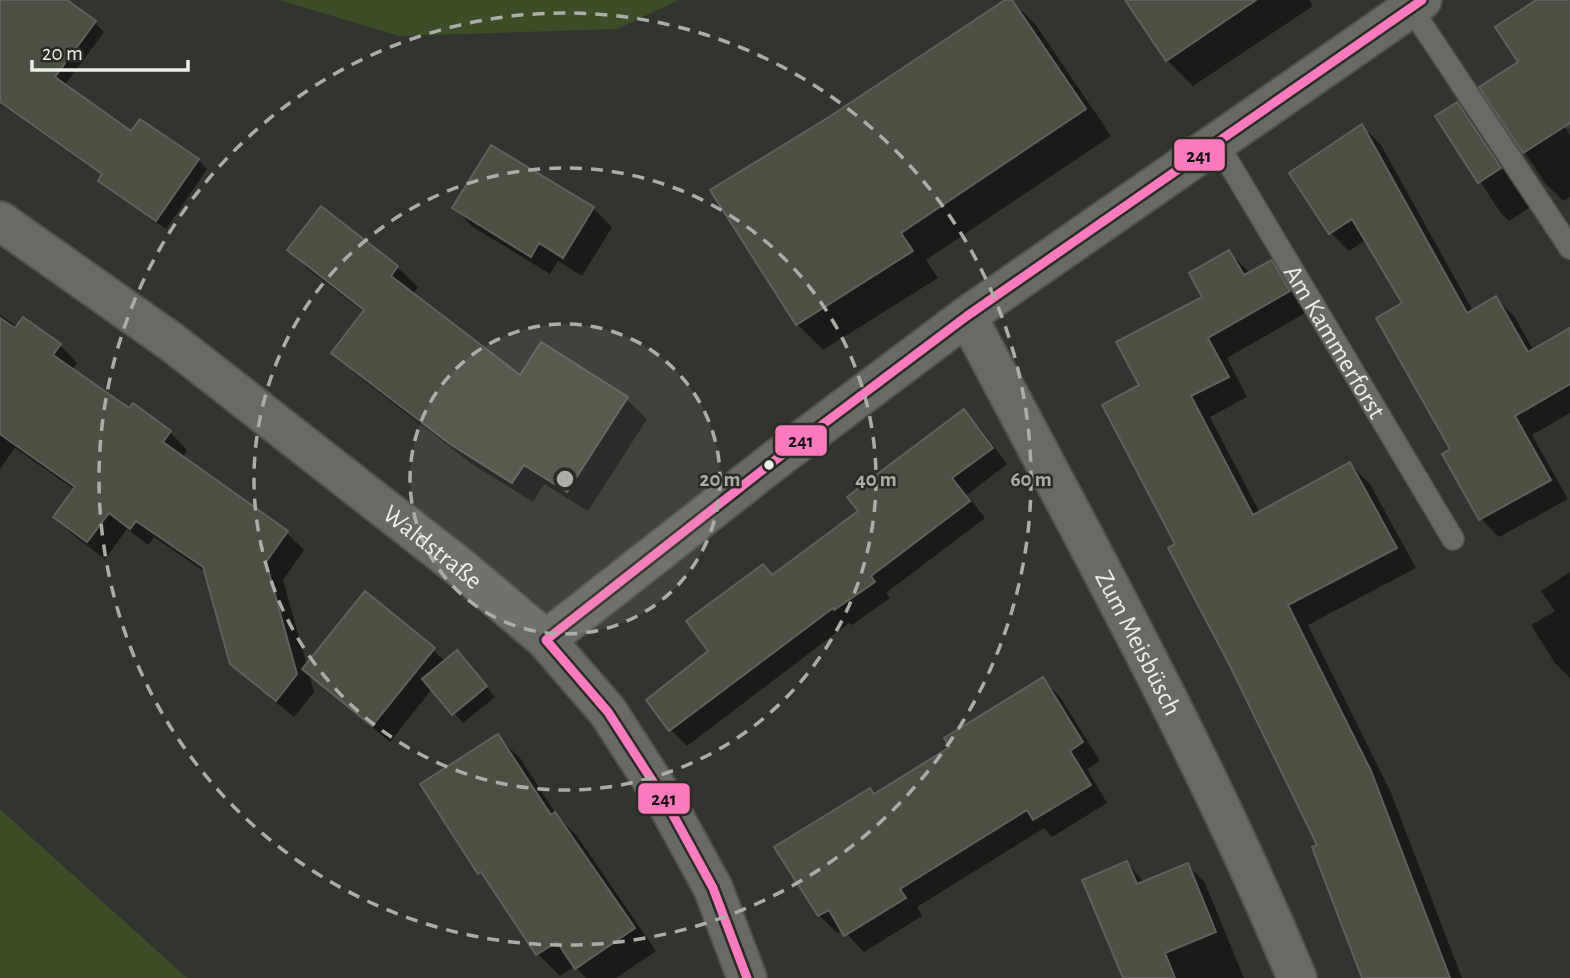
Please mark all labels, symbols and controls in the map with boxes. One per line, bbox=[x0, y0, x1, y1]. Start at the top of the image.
scale bar bbox=[32, 28, 187, 72]
text: 20 m bbox=[42, 43, 83, 64]
line badge: 241 bbox=[1173, 138, 1226, 172]
text: 241 bbox=[1186, 147, 1212, 166]
street label: Am Kammerforst bbox=[1279, 261, 1390, 423]
line badge: 241 bbox=[774, 424, 828, 457]
text: 241 bbox=[788, 432, 814, 451]
unlabelled marker bbox=[762, 458, 776, 472]
centre of rings bbox=[553, 467, 577, 491]
text: 20 m bbox=[700, 469, 740, 490]
text: 40 m bbox=[855, 469, 897, 490]
text: 60 m bbox=[1010, 469, 1052, 490]
street label: Waldstraße bbox=[378, 501, 487, 594]
street label: Zum Meisbüsch bbox=[1090, 566, 1186, 720]
line badge: 241 bbox=[637, 782, 691, 815]
text: 241 bbox=[651, 790, 677, 809]

